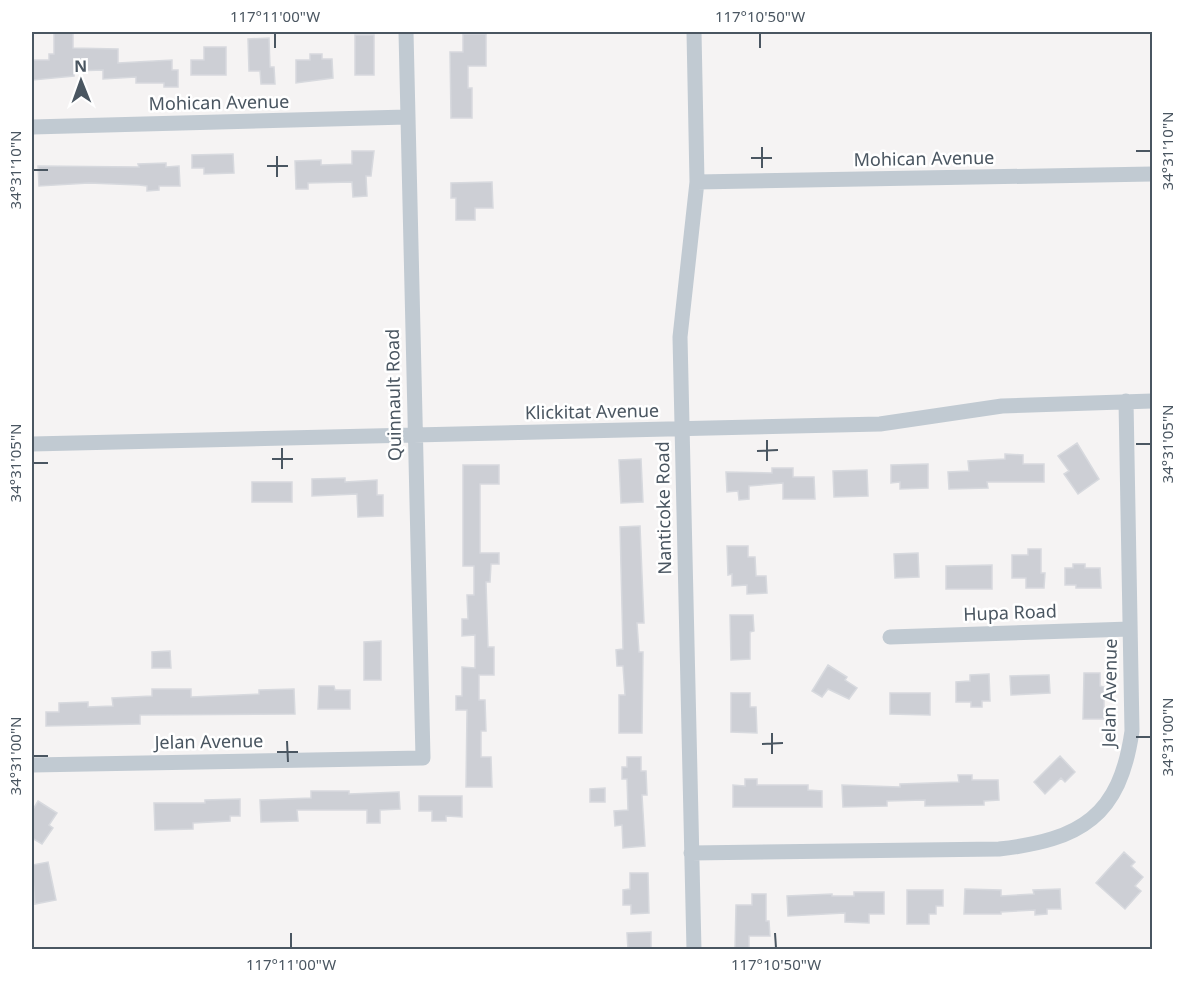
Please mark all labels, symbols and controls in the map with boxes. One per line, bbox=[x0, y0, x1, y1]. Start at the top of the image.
text: 117°11'00"W bbox=[230, 6, 320, 26]
text: 117°10'50"W bbox=[715, 6, 805, 26]
north arrow bbox=[51, 51, 111, 111]
text: N bbox=[74, 55, 87, 77]
street label: Mohican Avenue bbox=[148, 89, 290, 115]
text: 34°31'10"N bbox=[1157, 112, 1177, 190]
text: 34°31'10"N bbox=[5, 131, 25, 209]
street label: Mohican Avenue bbox=[853, 145, 995, 171]
street label: Quinnault Road bbox=[380, 329, 406, 461]
street label: Klickitat Avenue bbox=[525, 398, 659, 424]
text: 34°31'05"N bbox=[1157, 405, 1177, 483]
text: 34°31'05"N bbox=[5, 424, 25, 502]
street label: Nanticoke Road bbox=[650, 441, 676, 575]
street label: Hupa Road bbox=[963, 598, 1057, 626]
street label: Jelan Avenue bbox=[1096, 638, 1122, 750]
text: 34°31'00"N bbox=[1157, 698, 1177, 776]
text: 34°31'00"N bbox=[5, 717, 25, 795]
street label: Jelan Avenue bbox=[152, 728, 264, 754]
text: 117°11'00"W bbox=[246, 954, 336, 974]
text: 117°10'50"W bbox=[731, 954, 821, 974]

